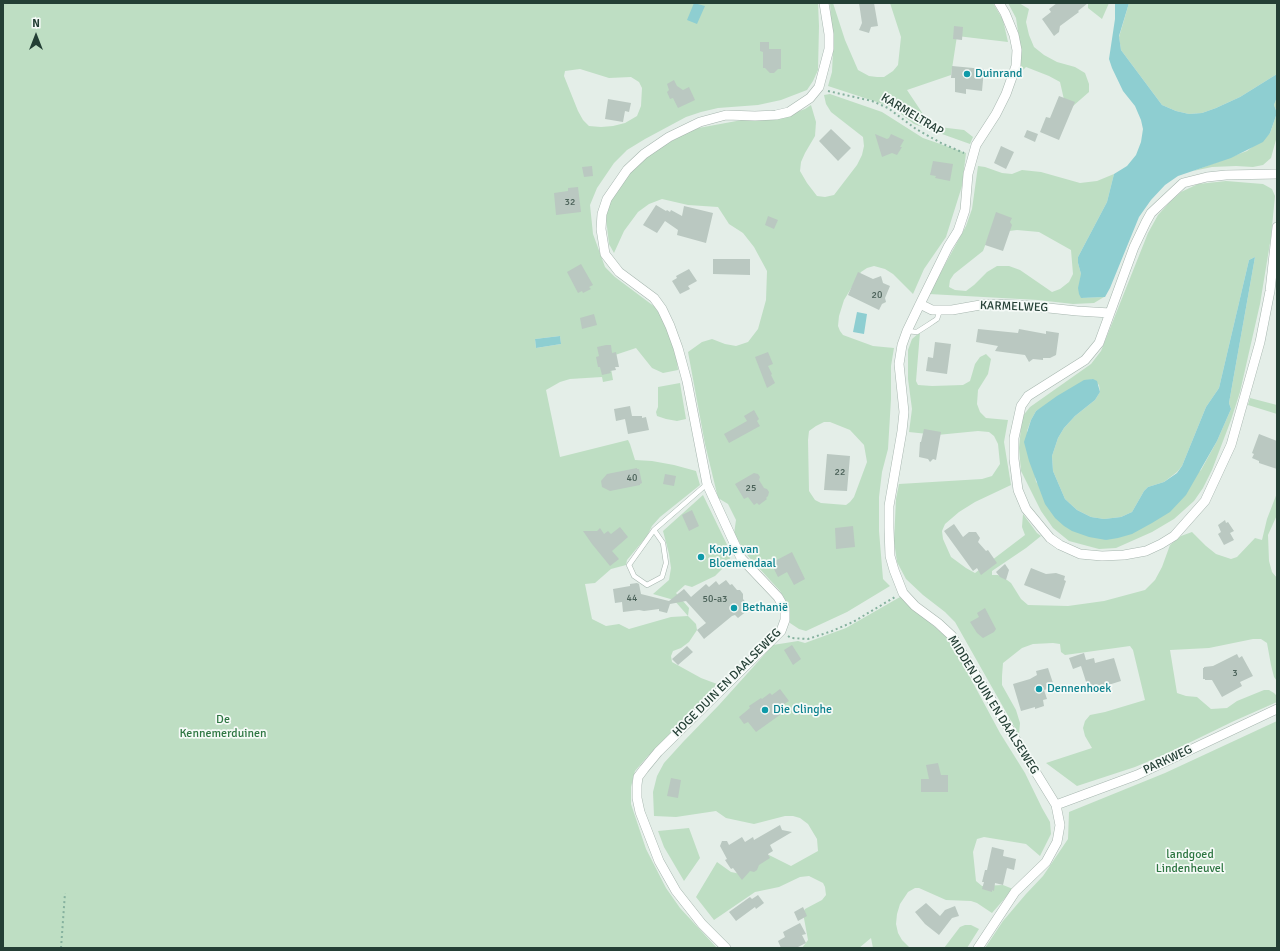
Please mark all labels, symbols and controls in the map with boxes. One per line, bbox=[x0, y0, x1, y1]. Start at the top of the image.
north arrow bbox=[16, 16, 56, 56]
text: N bbox=[32, 17, 40, 30]
place label: Duinrand bbox=[975, 67, 1022, 81]
marker: Duinrand bbox=[962, 69, 972, 79]
street label: KARMELTRAP bbox=[878, 91, 946, 139]
house number: 32 bbox=[565, 196, 575, 208]
house number: 20 bbox=[872, 289, 882, 301]
street label: KARMELWEG bbox=[980, 299, 1048, 315]
house number: 22 bbox=[835, 466, 845, 478]
house number: 40 bbox=[627, 472, 637, 484]
house number: 25 bbox=[746, 482, 756, 494]
place label: Kopje van Bloemendaal bbox=[709, 543, 776, 571]
marker: Kopje van Bloemendaal bbox=[696, 552, 706, 562]
house number: 44 bbox=[627, 592, 637, 604]
house number: 50-a3 bbox=[703, 593, 727, 605]
place label: Bethanië bbox=[742, 601, 788, 615]
marker: Bethanië bbox=[729, 603, 739, 613]
street label: HOGE DUIN EN DAALSEWEG bbox=[670, 626, 784, 740]
street label: MIDDEN DUIN EN DAALSEWEG bbox=[944, 633, 1042, 777]
house number: 3 bbox=[1232, 667, 1238, 679]
place label: Dennenhoek bbox=[1047, 682, 1111, 696]
marker: Dennenhoek bbox=[1034, 684, 1044, 694]
place label: Die Clinghe bbox=[773, 703, 832, 717]
marker: Die Clinghe bbox=[760, 705, 770, 715]
park label: De Kennemerduinen bbox=[179, 713, 267, 741]
street label: PARKWEG bbox=[1141, 742, 1195, 778]
park label: landgoed Lindenheuvel bbox=[1156, 848, 1224, 876]

